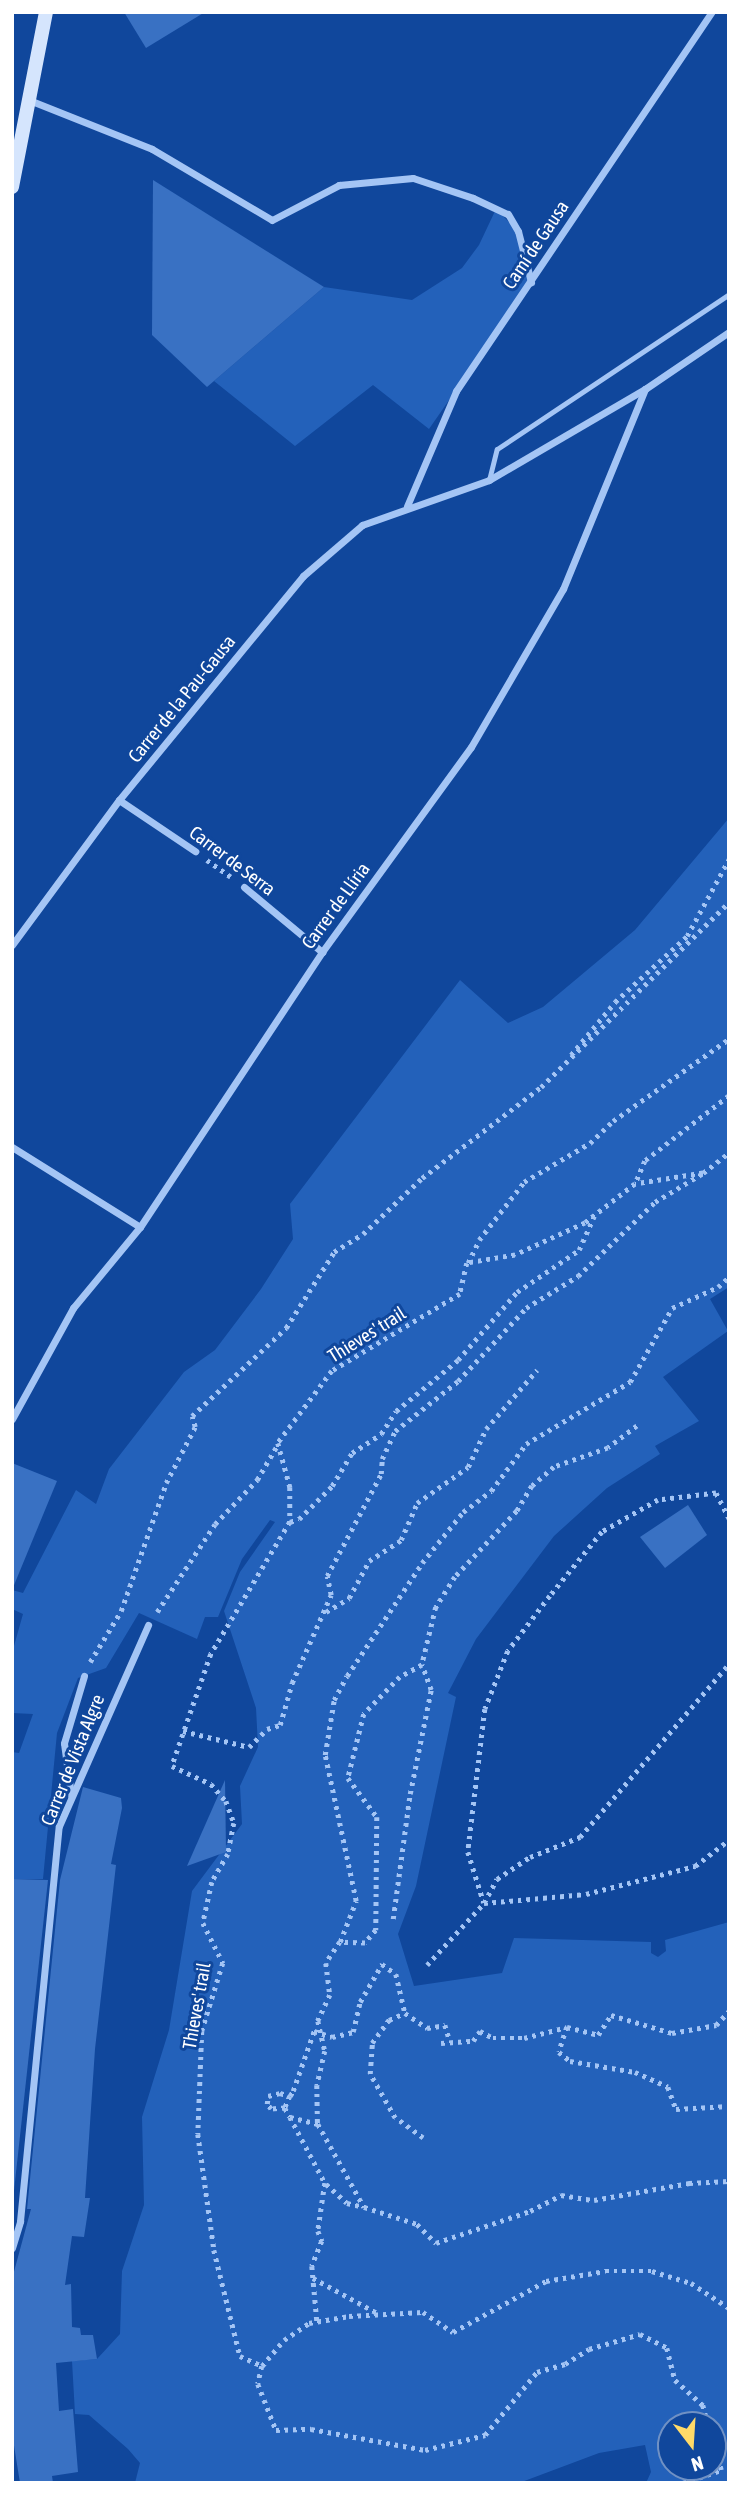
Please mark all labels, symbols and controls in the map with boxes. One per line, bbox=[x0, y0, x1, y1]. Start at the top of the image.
street label: Camí de Gausa bbox=[498, 196, 574, 294]
street label: Carrer de la Pau-Gausa bbox=[124, 631, 240, 767]
street label: Carrer de Serra bbox=[184, 821, 280, 901]
street label: Carrer de Llíria bbox=[297, 858, 375, 954]
street label: Thieves' trail bbox=[324, 1302, 410, 1368]
street label: Carrer de Vista Algre bbox=[36, 1691, 110, 1829]
street label: Thieves' trail bbox=[178, 1961, 216, 2051]
north arrow bbox=[657, 2411, 727, 2481]
text: N bbox=[689, 2452, 706, 2476]

